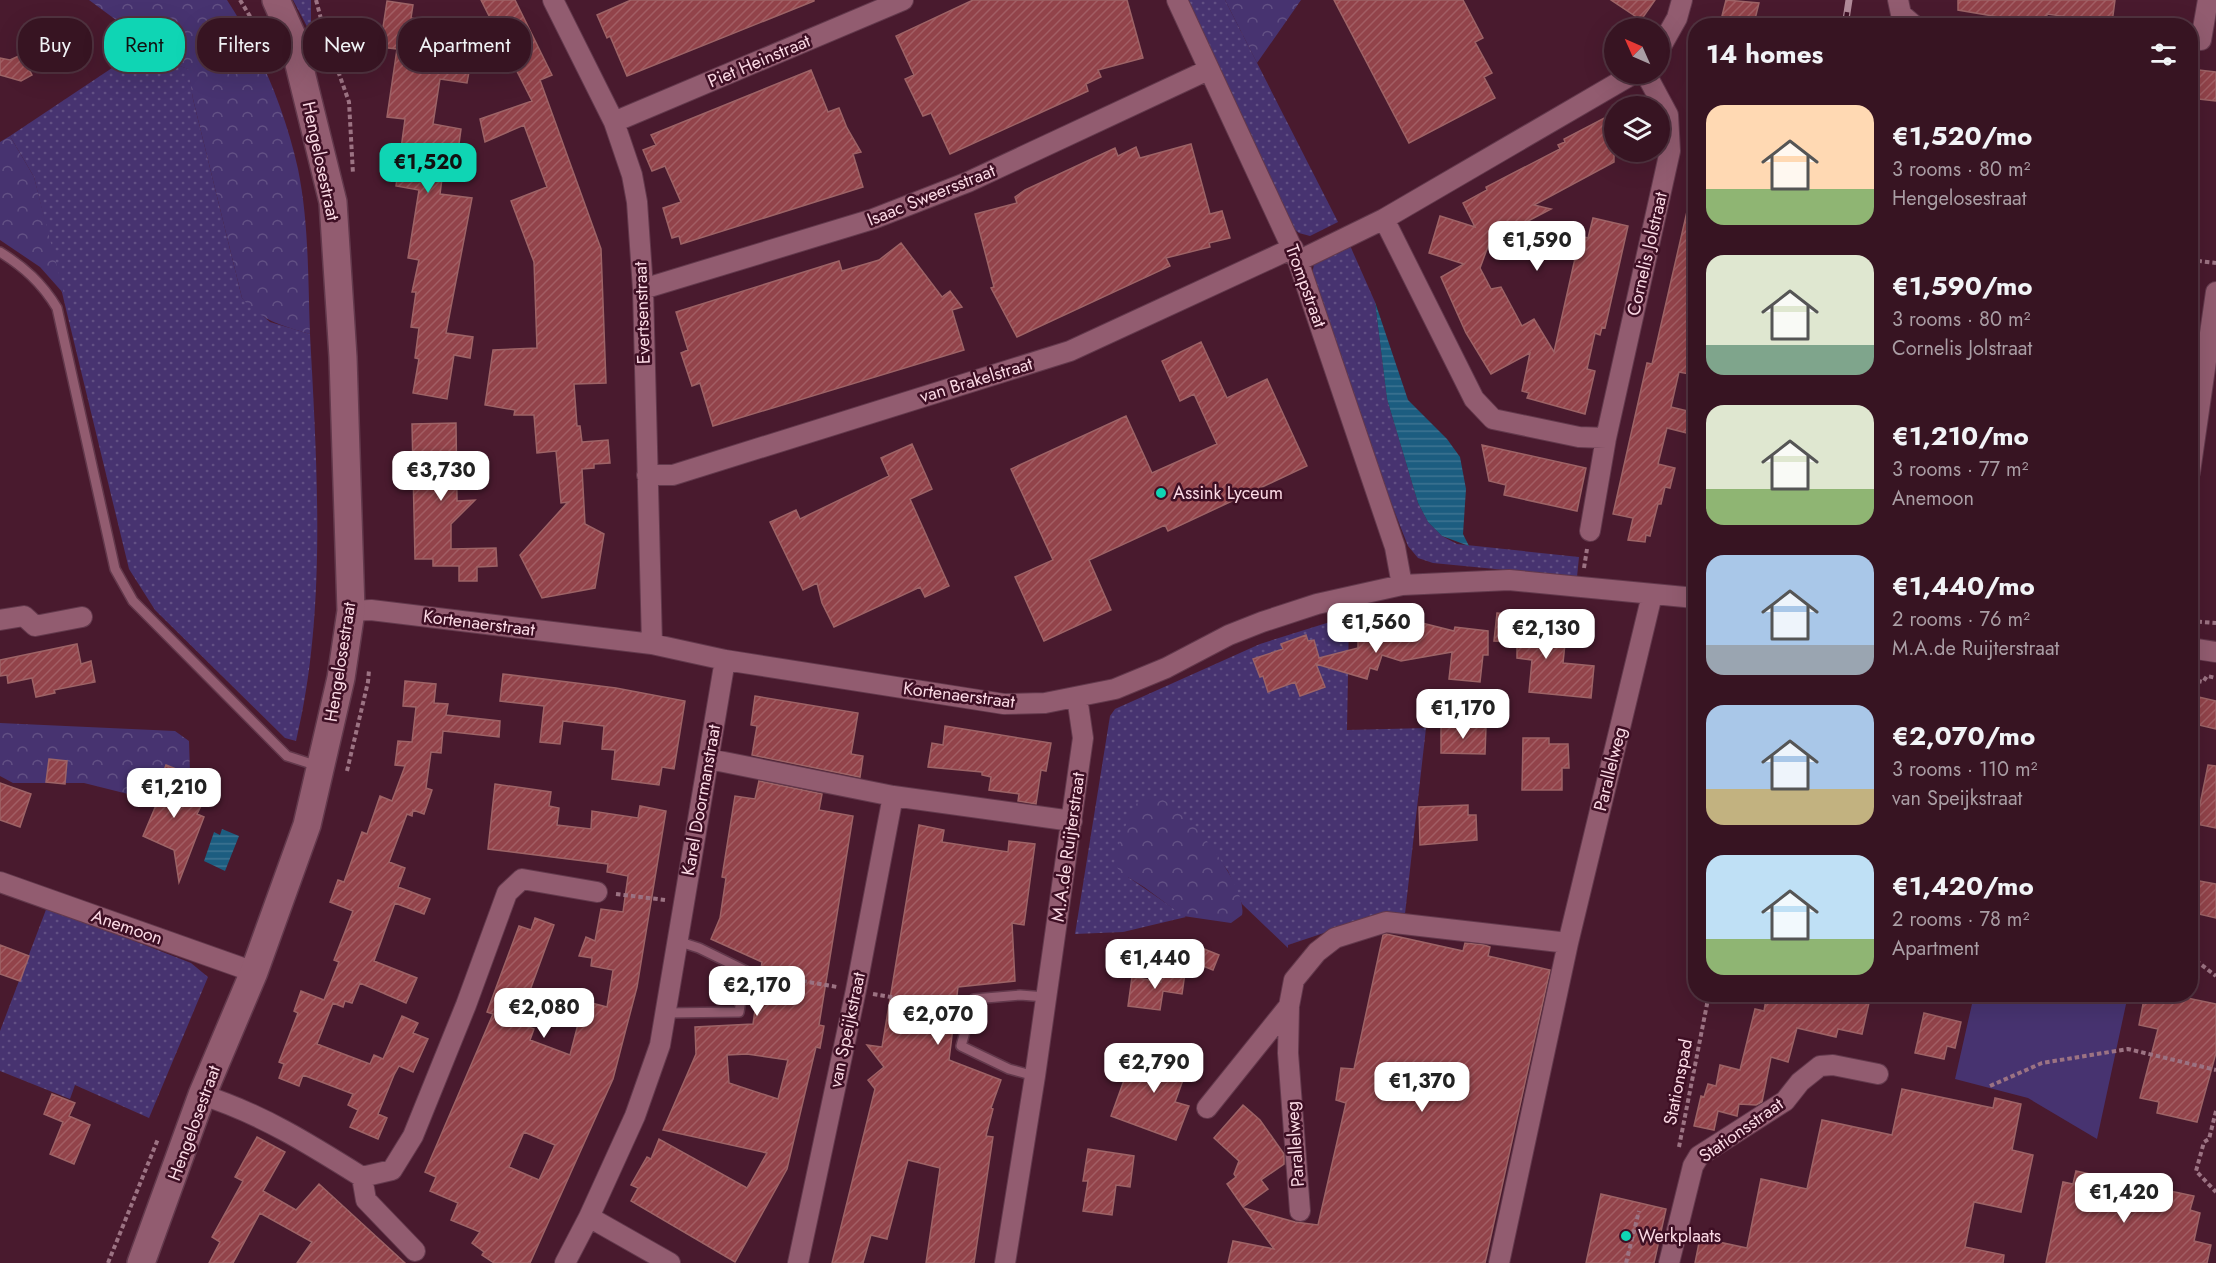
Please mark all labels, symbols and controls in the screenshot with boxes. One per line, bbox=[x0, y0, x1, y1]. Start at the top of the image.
chip: Buy bbox=[18, 18, 92, 72]
chip: Rent bbox=[104, 18, 185, 72]
chip: Filters bbox=[197, 18, 291, 72]
chip: New bbox=[303, 18, 386, 72]
chip: Apartment bbox=[398, 18, 531, 72]
north arrow bbox=[1604, 18, 1670, 84]
map controls bbox=[1604, 18, 1670, 162]
street label: Piet Heinstraat bbox=[704, 27, 815, 94]
text: 14 homes bbox=[1706, 35, 1823, 73]
icon: filters bbox=[2147, 38, 2180, 71]
button: layers bbox=[1604, 96, 1670, 162]
street label: Hengelosestraat bbox=[296, 99, 346, 224]
text: €1,520/mo bbox=[1892, 117, 2032, 155]
icon: home bbox=[1754, 129, 1826, 201]
pin: €1,520 bbox=[379, 143, 477, 194]
text: €1,520 bbox=[393, 148, 463, 177]
text: 3 rooms · 80 m² bbox=[1892, 155, 2030, 184]
street label: Isaac Sweersstraat bbox=[863, 157, 1000, 233]
text: Hengelosestraat bbox=[1892, 184, 2026, 213]
street label: Cornelis Jolstraat bbox=[1620, 189, 1674, 318]
pin: €1,590 bbox=[1488, 221, 1586, 272]
text: €1,590 bbox=[1502, 226, 1572, 255]
street label: Trompstraat bbox=[1279, 241, 1333, 332]
street label: Evertsenstraat bbox=[627, 261, 657, 365]
text: €1,590/mo bbox=[1892, 267, 2033, 305]
icon: home bbox=[1754, 279, 1826, 351]
text: 3 rooms · 80 m² bbox=[1892, 305, 2030, 334]
text: Cornelis Jolstraat bbox=[1892, 334, 2032, 363]
street label: van Brakelstraat bbox=[916, 350, 1036, 409]
text: €1,210/mo bbox=[1892, 417, 2029, 455]
icon: home bbox=[1754, 429, 1826, 501]
pin: €3,730 bbox=[392, 451, 490, 502]
text: 3 rooms · 77 m² bbox=[1892, 455, 2029, 484]
text: €3,730 bbox=[406, 456, 476, 485]
place label: Assink Lyceum bbox=[1173, 480, 1283, 506]
text: Anemoon bbox=[1892, 484, 1974, 513]
marker: Assink Lyceum bbox=[1154, 486, 1168, 500]
text: €1,440/mo bbox=[1892, 567, 2035, 605]
icon: home bbox=[1754, 579, 1826, 651]
street label: Hengelosestraat bbox=[318, 600, 362, 724]
street label: Kortenaerstraat bbox=[422, 603, 537, 643]
pin: €1,560 bbox=[1327, 603, 1425, 654]
text: 2 rooms · 76 m² bbox=[1892, 605, 2030, 634]
text: €1,560 bbox=[1341, 608, 1411, 637]
pin: €2,130 bbox=[1497, 609, 1595, 660]
text: €2,130 bbox=[1512, 614, 1580, 643]
text: M.A.de Ruijterstraat bbox=[1892, 634, 2059, 663]
street label: Kortenaerstraat bbox=[902, 675, 1017, 715]
pin: €1,170 bbox=[1414, 689, 1512, 740]
text: €1,170 bbox=[1430, 694, 1496, 723]
text: €2,070/mo bbox=[1892, 717, 2035, 755]
street label: Karel Doormanstraat bbox=[675, 722, 727, 878]
street label: Parallelweg bbox=[1587, 724, 1633, 814]
icon: home bbox=[1754, 729, 1826, 801]
text: 3 rooms · 110 m² bbox=[1892, 755, 2038, 784]
pin: €1,210 bbox=[125, 768, 223, 819]
street label: M.A.de Ruijterstraat bbox=[1045, 770, 1091, 923]
text: €1,210 bbox=[141, 773, 207, 802]
text: van Speijkstraat bbox=[1892, 784, 2022, 813]
text: €1,420/mo bbox=[1892, 867, 2034, 905]
icon: home bbox=[1754, 879, 1826, 951]
street label: Anemoon bbox=[88, 903, 166, 951]
text: 2 rooms · 78 m² bbox=[1892, 905, 2029, 934]
text: Apartment bbox=[1892, 934, 1979, 963]
pin: €1,440 bbox=[1106, 939, 1204, 990]
text: €1,440 bbox=[1120, 944, 1190, 973]
pin: €2,170 bbox=[708, 966, 806, 1017]
street label: van Speijkstraat bbox=[822, 969, 872, 1090]
text: €2,170 bbox=[723, 971, 791, 1000]
pin: €2,080 bbox=[495, 988, 593, 1039]
text: €2,080 bbox=[508, 993, 580, 1022]
pin: €2,070 bbox=[889, 995, 987, 1046]
text: €2,070 bbox=[902, 1000, 974, 1029]
street label: Stationspad bbox=[1657, 1037, 1699, 1127]
pin: €2,790 bbox=[1105, 1043, 1203, 1094]
text: €2,790 bbox=[1118, 1048, 1190, 1077]
street label: Hengelosestraat bbox=[161, 1061, 227, 1184]
pin: €1,370 bbox=[1373, 1062, 1471, 1113]
text: €1,370 bbox=[1388, 1067, 1456, 1096]
street label: Stationsstraat bbox=[1694, 1091, 1789, 1169]
street label: Parallelweg bbox=[1279, 1100, 1311, 1188]
pin: €1,420 bbox=[2075, 1173, 2173, 1224]
text: €1,420 bbox=[2089, 1178, 2159, 1207]
place label: Werkplaats bbox=[1638, 1223, 1721, 1249]
marker: Werkplaats bbox=[1619, 1229, 1633, 1243]

